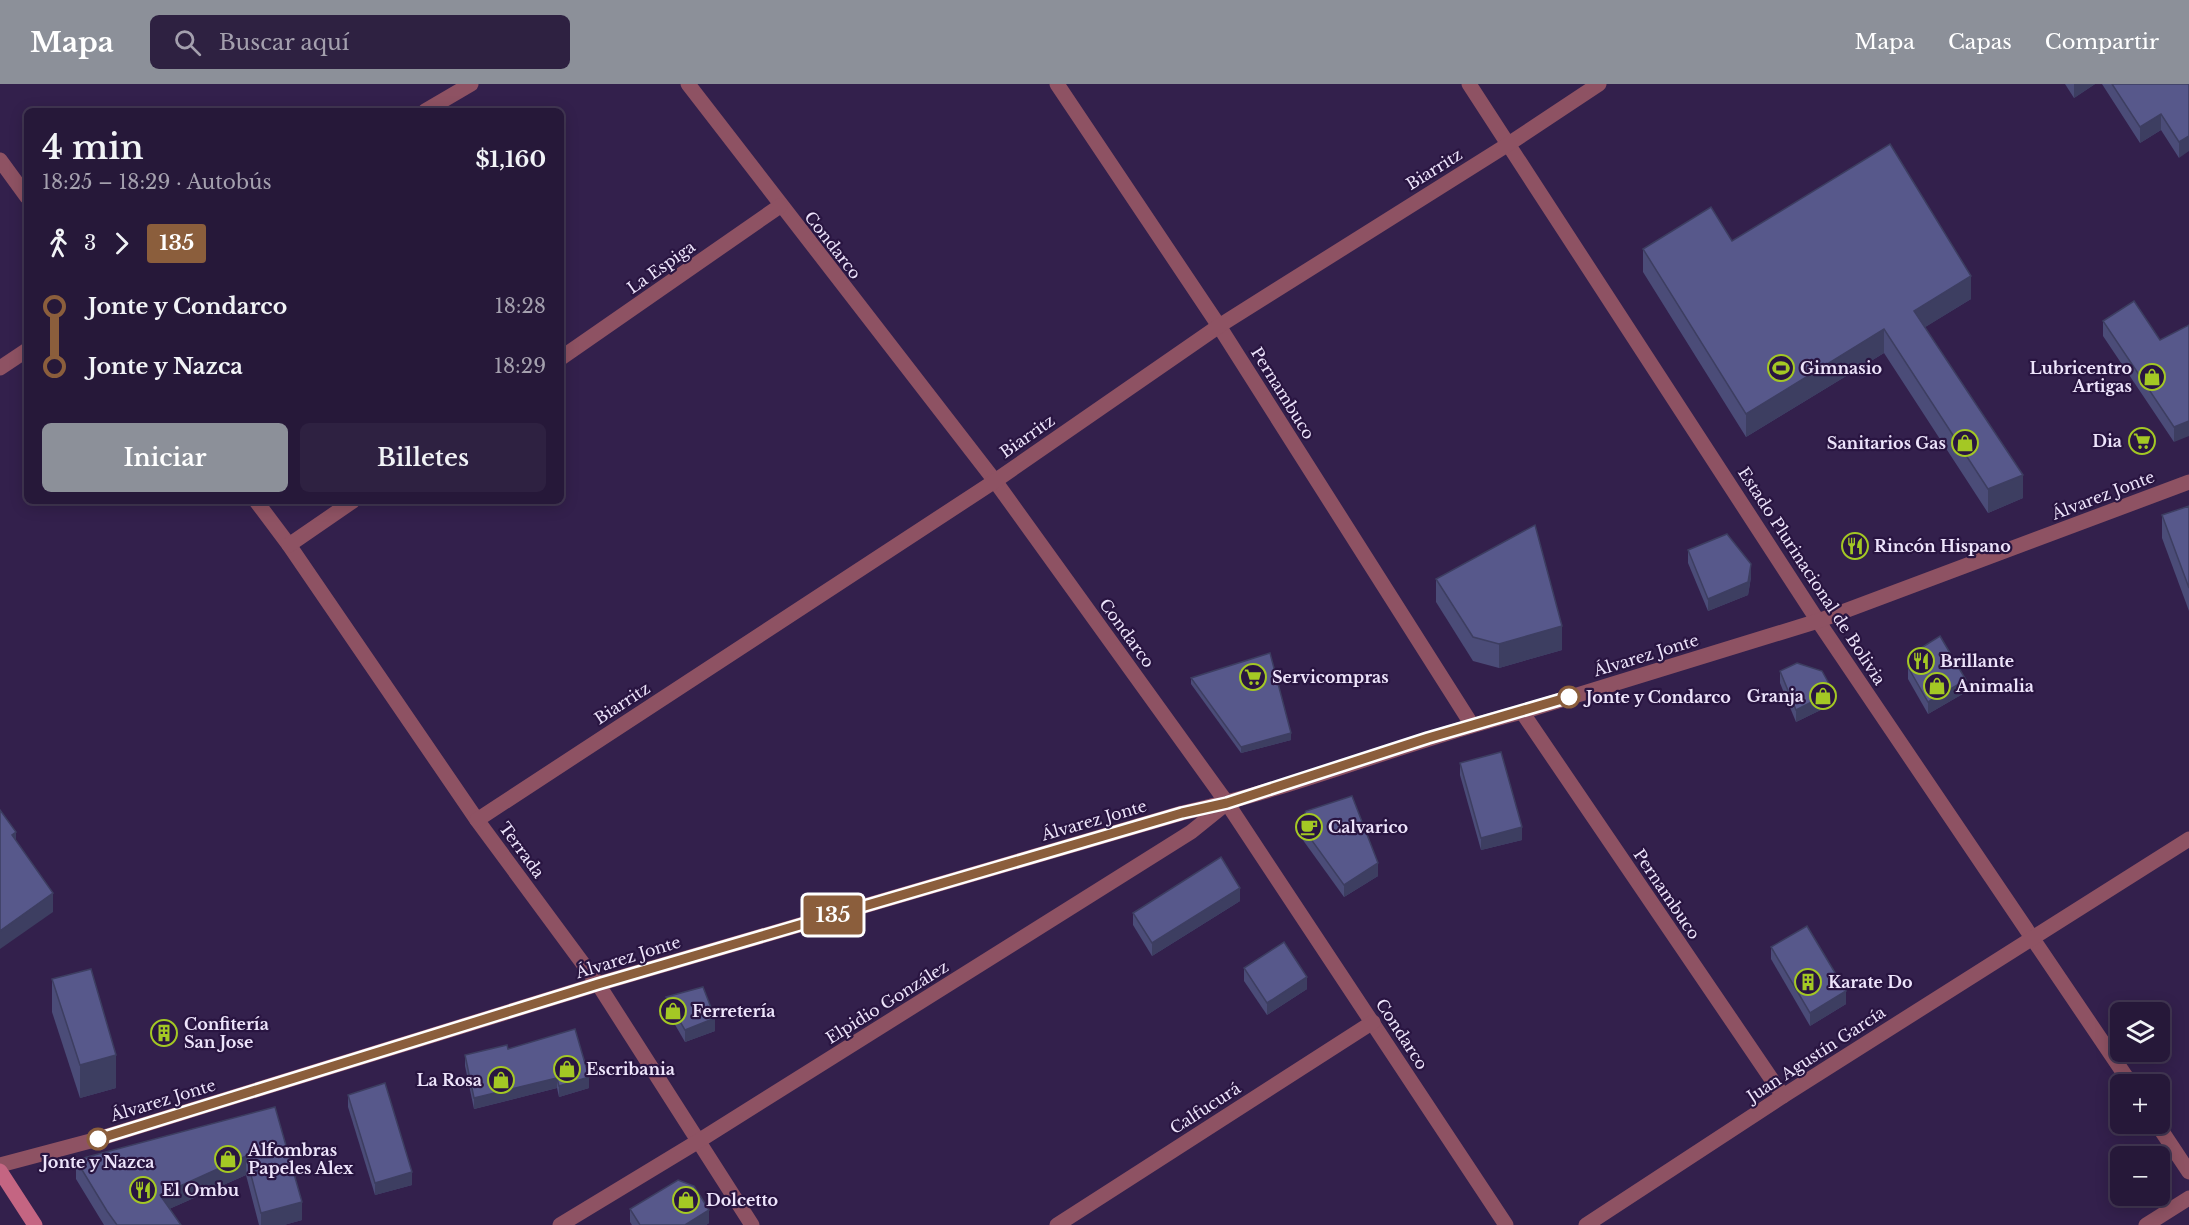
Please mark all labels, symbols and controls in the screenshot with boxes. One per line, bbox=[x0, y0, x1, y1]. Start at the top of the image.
search box bbox=[150, 15, 570, 69]
text: Mapa bbox=[30, 25, 114, 60]
icon: search bbox=[171, 26, 204, 59]
text: Buscar aquí bbox=[219, 29, 349, 56]
text: Mapa bbox=[1855, 29, 1915, 55]
text: Capas bbox=[1948, 29, 2012, 55]
text: Compartir bbox=[2045, 29, 2159, 55]
text: 4 min bbox=[42, 127, 144, 168]
street label: Biarritz bbox=[1402, 144, 1466, 194]
text: $1,160 bbox=[475, 146, 546, 173]
text: 18:25 – 18:29 · Autobús bbox=[42, 170, 271, 194]
street label: Condarco bbox=[800, 207, 866, 283]
icon: walk bbox=[42, 227, 75, 260]
icon: forward bbox=[105, 227, 138, 260]
text: 135 bbox=[159, 230, 194, 256]
text: 3 bbox=[84, 231, 96, 255]
street label: La Espiga bbox=[623, 236, 699, 298]
text: Jonte y Condarco bbox=[88, 293, 287, 320]
text: 18:28 bbox=[495, 294, 546, 318]
street label: Pernambuco bbox=[1247, 343, 1319, 443]
text: Jonte y Nazca bbox=[88, 353, 243, 380]
sports icon: Gimnasio bbox=[1766, 353, 1796, 383]
text: 18:29 bbox=[494, 354, 546, 378]
place label: Gimnasio bbox=[1800, 358, 1882, 378]
place label: Lubricentro Artigas bbox=[2030, 358, 2132, 396]
shop icon: Lubricentro Artigas bbox=[2137, 362, 2167, 392]
street label: Biarritz bbox=[996, 410, 1058, 462]
button: Iniciar bbox=[42, 423, 288, 492]
button: Billetes bbox=[300, 423, 546, 492]
supermarket icon: Dia bbox=[2127, 426, 2157, 456]
shop icon: Sanitarios Gas bbox=[1950, 428, 1980, 458]
place label: Dia bbox=[2092, 431, 2122, 451]
place label: Sanitarios Gas bbox=[1827, 433, 1946, 453]
street label: Estado Plurinacional de Bolivia bbox=[1734, 463, 1890, 689]
street label: Álvarez Jonte bbox=[2048, 466, 2157, 524]
restaurant icon: Rincón Hispano bbox=[1840, 531, 1870, 561]
place label: Rincón Hispano bbox=[1874, 536, 2011, 556]
street label: Condarco bbox=[1095, 595, 1159, 671]
street label: Álvarez Jonte bbox=[1590, 630, 1701, 681]
restaurant icon: Brillante bbox=[1906, 646, 1936, 676]
place label: Brillante bbox=[1940, 651, 2014, 671]
supermarket icon: Servicompras bbox=[1238, 662, 1268, 692]
place label: Servicompras bbox=[1272, 667, 1389, 687]
shop icon: Animalia bbox=[1922, 671, 1952, 701]
place label: Animalia bbox=[1955, 676, 2034, 696]
street label: Biarritz bbox=[590, 678, 654, 728]
shop icon: Granja bbox=[1808, 681, 1838, 711]
marker: Jonte y Condarco bbox=[1558, 686, 1580, 708]
place label: Granja bbox=[1747, 686, 1804, 706]
place label: Jonte y Condarco bbox=[1583, 687, 1731, 707]
street label: Álvarez Jonte bbox=[1038, 795, 1149, 845]
cafe icon: Calvarico bbox=[1294, 812, 1324, 842]
place label: Calvarico bbox=[1328, 817, 1408, 837]
street label: Terrada bbox=[495, 818, 549, 882]
street label: Pernambuco bbox=[1629, 845, 1705, 943]
line badge: 135 bbox=[798, 896, 868, 934]
text: 135 bbox=[815, 902, 851, 928]
street label: Álvarez Jonte bbox=[572, 932, 683, 983]
street label: Elpidio González bbox=[822, 956, 952, 1048]
building icon: Karate Do bbox=[1793, 967, 1823, 997]
place label: Karate Do bbox=[1828, 972, 1912, 992]
street label: Condarco bbox=[1372, 995, 1432, 1073]
shop icon: Ferretería bbox=[658, 996, 688, 1026]
place label: Ferretería bbox=[692, 1001, 775, 1021]
street label: Juan Agustín García bbox=[1741, 1002, 1889, 1107]
map controls bbox=[2110, 1002, 2170, 1206]
button: layers bbox=[2110, 1002, 2170, 1062]
place label: Confitería San Jose bbox=[184, 1014, 269, 1052]
building icon: Confitería San Jose bbox=[149, 1018, 179, 1048]
shop icon: Escribania bbox=[552, 1054, 582, 1084]
place label: Escribania bbox=[586, 1059, 675, 1079]
shop icon: La Rosa bbox=[486, 1065, 516, 1095]
place label: La Rosa bbox=[416, 1070, 482, 1090]
button: + bbox=[2110, 1074, 2170, 1134]
street label: Álvarez Jonte bbox=[107, 1075, 218, 1126]
street label: Calfucurá bbox=[1166, 1078, 1244, 1138]
marker: Jonte y Nazca bbox=[87, 1128, 109, 1150]
place label: Alfombras Papeles Alex bbox=[247, 1140, 354, 1178]
shop icon: Alfombras Papeles Alex bbox=[213, 1144, 243, 1174]
button: − bbox=[2110, 1146, 2170, 1206]
place label: Jonte y Nazca bbox=[39, 1152, 154, 1172]
restaurant icon: El Ombu bbox=[128, 1175, 158, 1205]
place label: El Ombu bbox=[162, 1180, 240, 1200]
shop icon: Dolcetto bbox=[671, 1185, 701, 1215]
place label: Dolcetto bbox=[706, 1190, 778, 1210]

